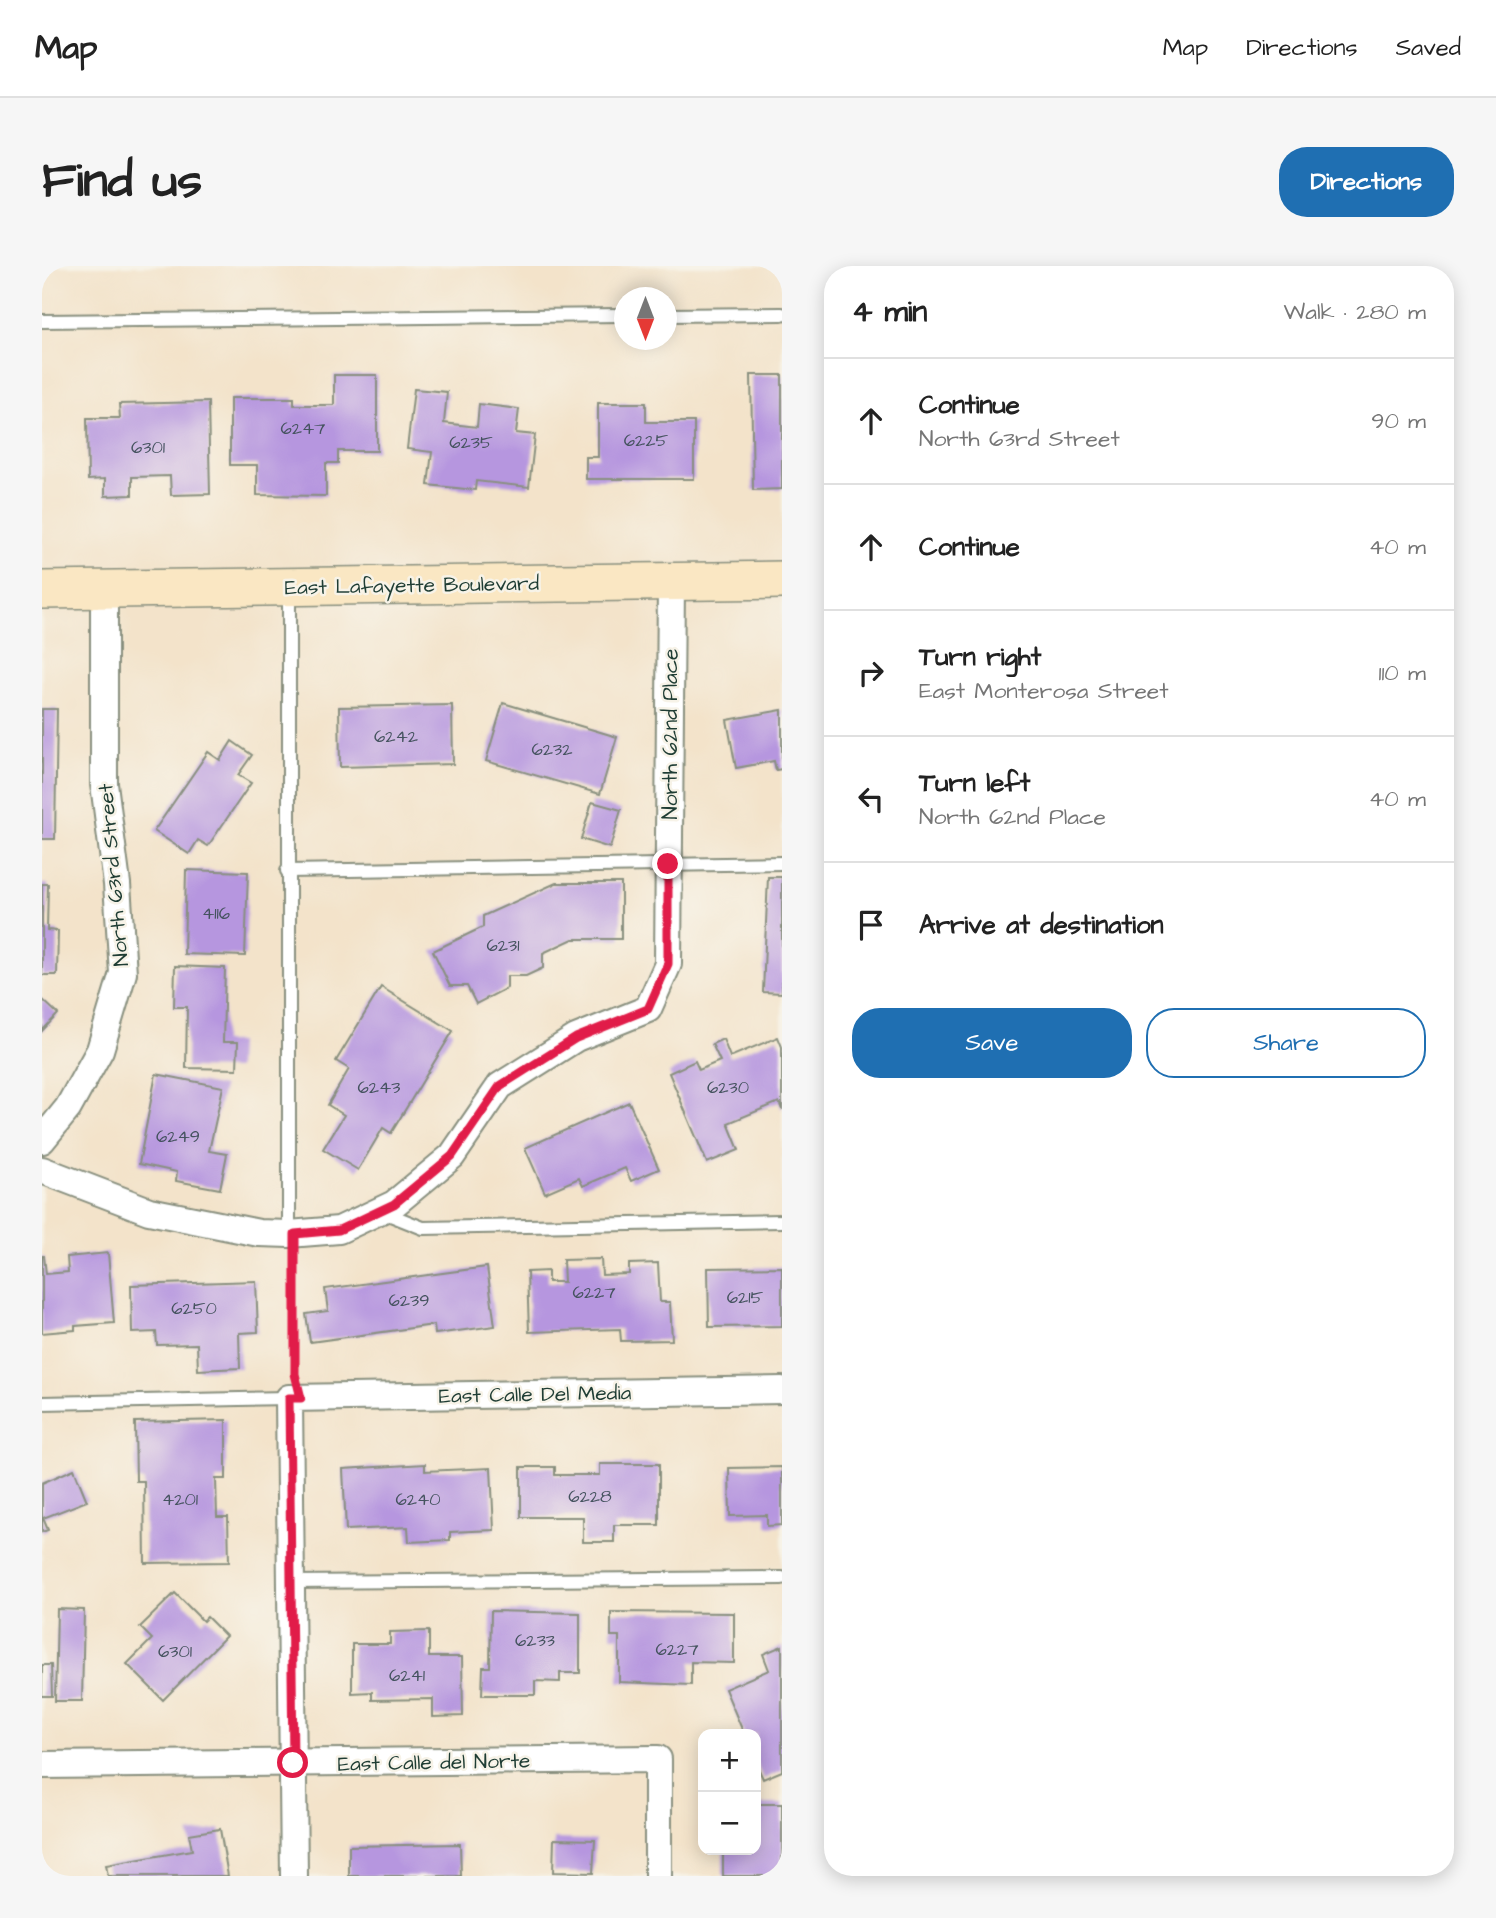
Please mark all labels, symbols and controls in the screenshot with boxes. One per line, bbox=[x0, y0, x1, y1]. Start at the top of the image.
text: Map bbox=[35, 25, 97, 71]
text: Map bbox=[1163, 31, 1208, 65]
text: Directions bbox=[1246, 31, 1358, 65]
text: Saved bbox=[1396, 31, 1461, 65]
button: Directions bbox=[1279, 147, 1454, 217]
text: Find us bbox=[42, 148, 202, 216]
north arrow bbox=[614, 287, 677, 350]
text: 4 min bbox=[852, 291, 927, 333]
text: Walk · 280 m bbox=[1284, 296, 1426, 328]
text: Continue bbox=[919, 387, 1020, 423]
icon: ahead bbox=[852, 402, 890, 440]
text: 90 m bbox=[1371, 405, 1426, 437]
house number: 6247 bbox=[281, 416, 325, 441]
text: North 63rd Street bbox=[919, 423, 1120, 455]
house number: 6225 bbox=[624, 428, 669, 453]
house number: 6235 bbox=[449, 430, 493, 455]
house number: 6301 bbox=[131, 435, 165, 460]
icon: ahead bbox=[852, 528, 890, 566]
text: Continue bbox=[919, 529, 1020, 565]
text: 40 m bbox=[1369, 531, 1426, 563]
street label: East Lafayette Boulevard bbox=[284, 569, 540, 604]
text: Turn right bbox=[919, 639, 1041, 675]
street label: North 62nd Place bbox=[656, 649, 685, 819]
icon: right bbox=[852, 654, 890, 692]
text: 110 m bbox=[1378, 657, 1426, 689]
text: East Monterosa Street bbox=[919, 675, 1169, 707]
house number: 6242 bbox=[374, 724, 419, 749]
house number: 6232 bbox=[531, 737, 573, 762]
text: Turn left bbox=[919, 765, 1030, 801]
icon: left bbox=[852, 780, 890, 818]
street label: North 63rd Street bbox=[91, 782, 136, 968]
text: 40 m bbox=[1369, 783, 1426, 815]
text: North 62nd Place bbox=[919, 801, 1106, 833]
route end bbox=[652, 848, 683, 879]
house number: 4116 bbox=[202, 901, 230, 926]
icon: arrive bbox=[852, 906, 890, 944]
text: Arrive at destination bbox=[919, 907, 1164, 943]
house number: 6231 bbox=[486, 933, 520, 958]
button: Save bbox=[852, 1008, 1132, 1078]
button: Share bbox=[1146, 1008, 1426, 1078]
house number: 6243 bbox=[358, 1075, 401, 1100]
house number: 6230 bbox=[707, 1075, 749, 1100]
house number: 6249 bbox=[156, 1124, 200, 1149]
house number: 6227 bbox=[573, 1280, 615, 1305]
house number: 6215 bbox=[727, 1285, 764, 1310]
house number: 6239 bbox=[389, 1288, 430, 1313]
house number: 6250 bbox=[171, 1296, 217, 1321]
street label: East Calle Del Media bbox=[439, 1378, 632, 1411]
house number: 6228 bbox=[568, 1484, 612, 1509]
house number: 4201 bbox=[162, 1487, 198, 1512]
house number: 6240 bbox=[395, 1487, 441, 1512]
house number: 6233 bbox=[515, 1628, 555, 1653]
house number: 6227 bbox=[656, 1637, 698, 1662]
house number: 6301 bbox=[158, 1639, 192, 1664]
house number: 6241 bbox=[389, 1663, 425, 1688]
map controls bbox=[698, 1729, 761, 1855]
button: + bbox=[698, 1729, 761, 1792]
street label: East Calle del Norte bbox=[337, 1746, 531, 1779]
route start bbox=[277, 1747, 308, 1778]
button: − bbox=[698, 1792, 761, 1855]

